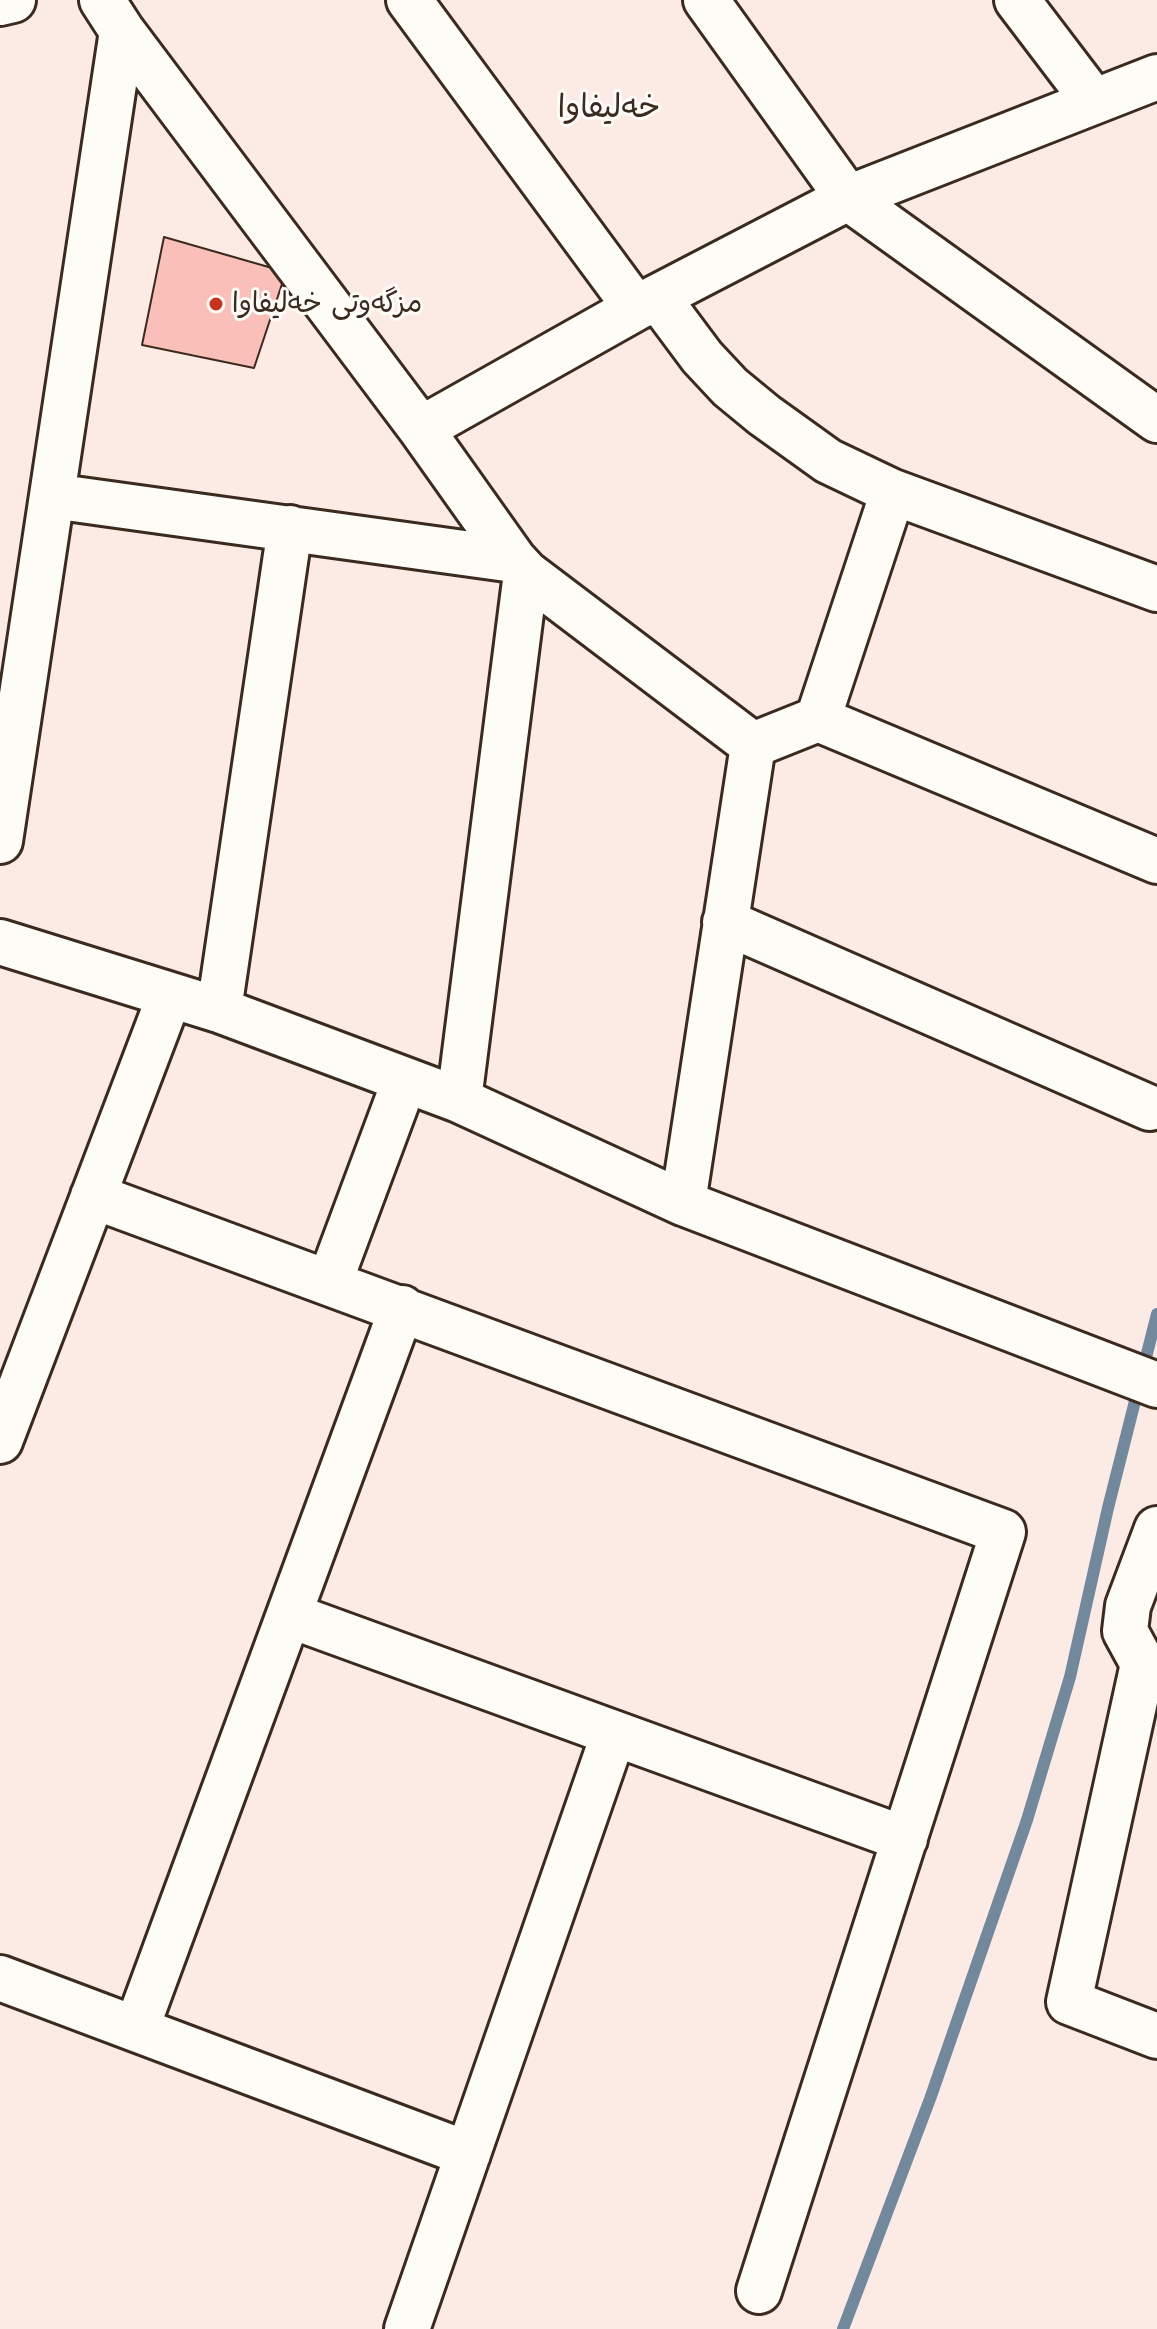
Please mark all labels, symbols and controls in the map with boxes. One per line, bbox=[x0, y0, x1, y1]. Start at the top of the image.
district label: خەلیفاوا bbox=[558, 89, 660, 127]
place label: مزگەوتی خەلیفاوا bbox=[232, 287, 422, 321]
marker: مزگەوتی خەلیفاوا bbox=[207, 295, 225, 313]

